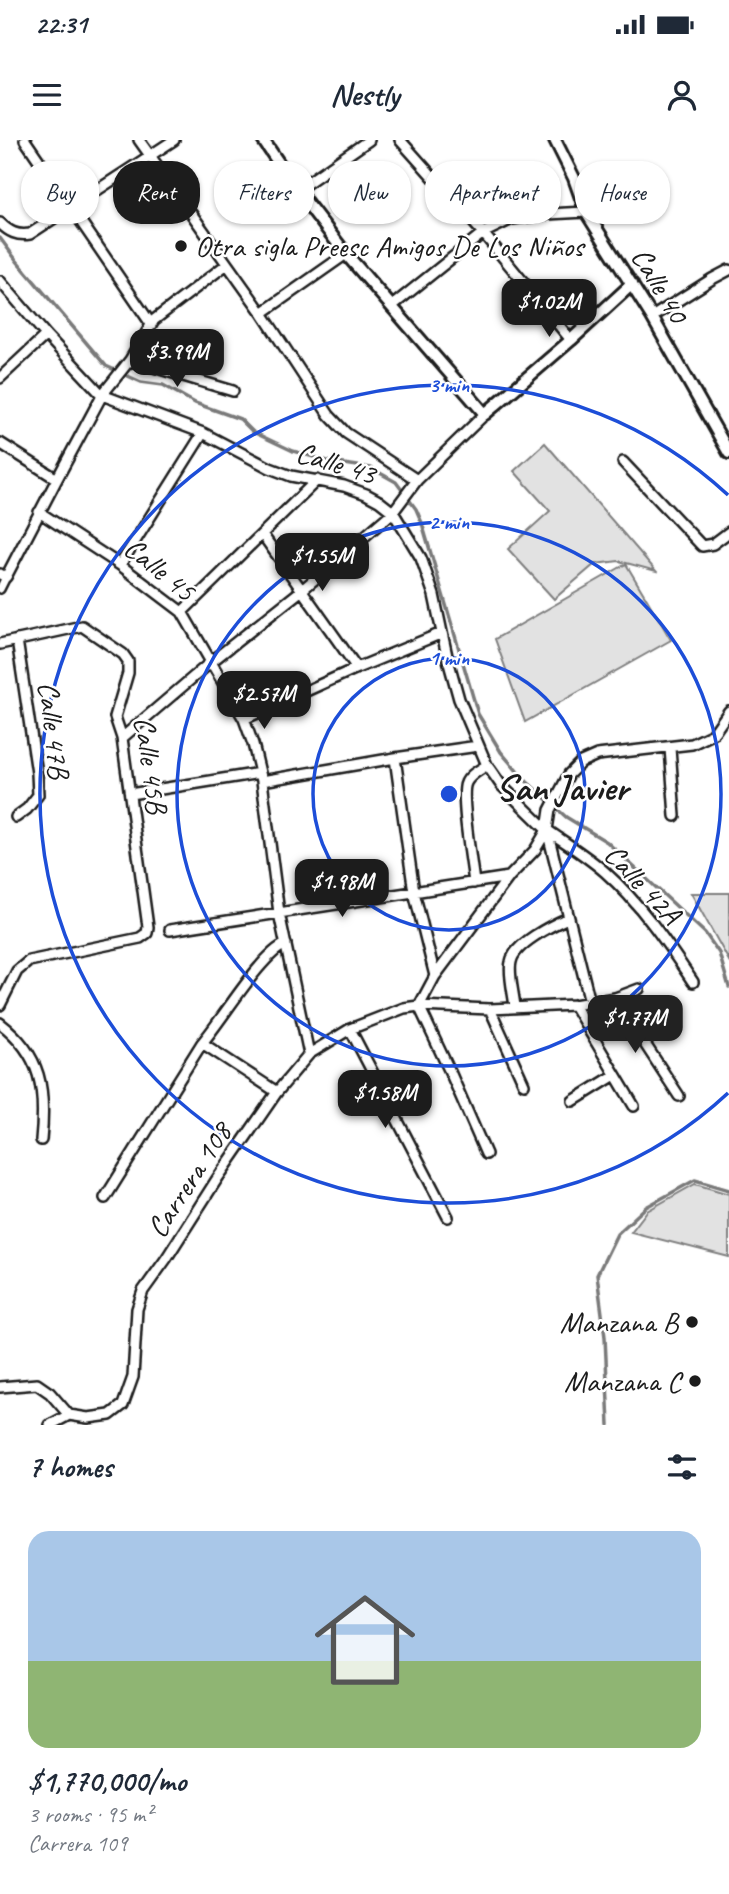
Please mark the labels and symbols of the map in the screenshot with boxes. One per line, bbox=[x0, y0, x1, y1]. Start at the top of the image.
place label: Otra sigla Preesc Amigos De Los Niños bbox=[195, 227, 586, 265]
marker: Otra sigla Preesc Amigos De Los Niños bbox=[173, 238, 189, 254]
street label: Calle 40 bbox=[623, 240, 699, 332]
pin: $1.02M bbox=[492, 280, 606, 339]
pin: $3.99M bbox=[120, 330, 234, 389]
text: 3 min bbox=[429, 372, 469, 398]
street label: Calle 43 bbox=[292, 433, 383, 494]
text: 2 min bbox=[429, 509, 469, 535]
street label: Calle 45 bbox=[116, 529, 205, 610]
pin: $1.55M bbox=[265, 533, 379, 593]
text: 1 min bbox=[429, 645, 469, 671]
pin: $2.57M bbox=[207, 672, 321, 731]
street label: Calle 47B bbox=[29, 680, 79, 783]
street label: Calle 45B bbox=[125, 714, 177, 818]
district label: San Javier bbox=[496, 764, 632, 811]
centre of rings bbox=[437, 782, 461, 806]
street label: Calle 42A bbox=[596, 836, 691, 934]
pin: $1.98M bbox=[285, 860, 399, 919]
pin: $1.77M bbox=[578, 996, 692, 1055]
pin: $1.58M bbox=[328, 1070, 442, 1130]
street label: Carrera 108 bbox=[138, 1113, 242, 1245]
place label: Manzana B bbox=[560, 1303, 680, 1341]
marker: Manzana B bbox=[684, 1314, 700, 1330]
place label: Manzana C bbox=[564, 1362, 684, 1400]
marker: Manzana C bbox=[687, 1373, 703, 1389]

